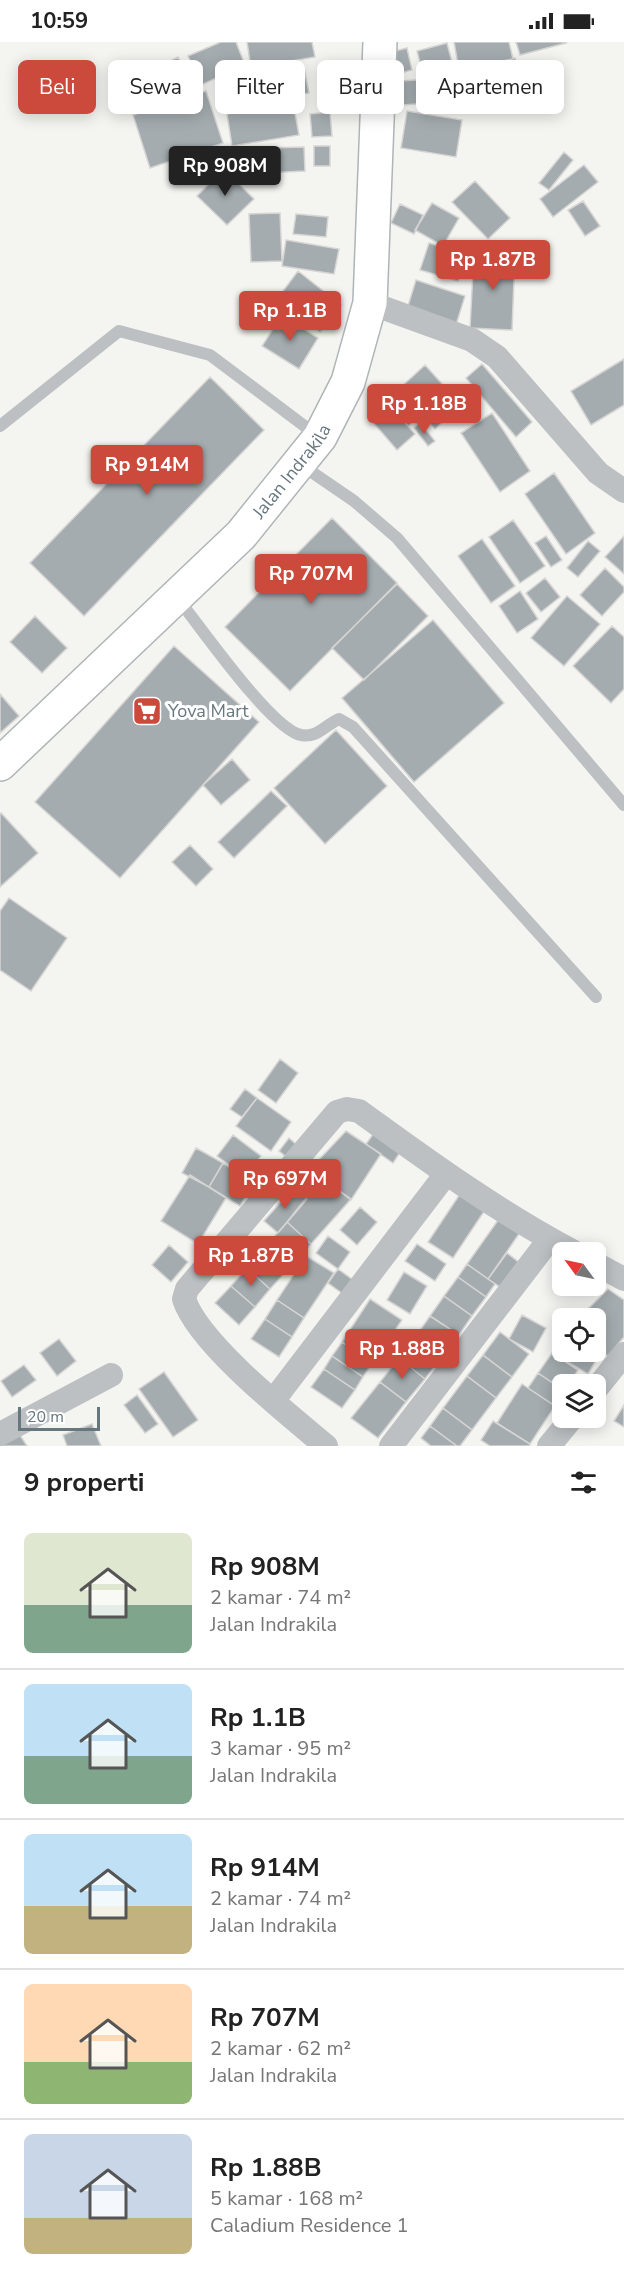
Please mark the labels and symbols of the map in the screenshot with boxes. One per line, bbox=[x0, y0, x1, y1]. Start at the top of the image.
pin: Rp 908M bbox=[170, 146, 280, 197]
pin: Rp 1.87B bbox=[431, 240, 555, 291]
pin: Rp 1.1B bbox=[235, 291, 345, 342]
pin: Rp 1.18B bbox=[362, 384, 486, 435]
street label: Jalan Indrakila bbox=[246, 420, 337, 524]
pin: Rp 914M bbox=[92, 445, 202, 496]
pin: Rp 707M bbox=[256, 554, 366, 605]
supermarket icon: Yova Mart bbox=[131, 695, 163, 727]
place label: Yova Mart bbox=[167, 699, 249, 723]
pin: Rp 697M bbox=[230, 1159, 340, 1210]
pin: Rp 1.87B bbox=[189, 1236, 313, 1287]
north arrow bbox=[552, 1242, 606, 1296]
pin: Rp 1.88B bbox=[340, 1329, 464, 1380]
scale bar bbox=[18, 1404, 100, 1432]

